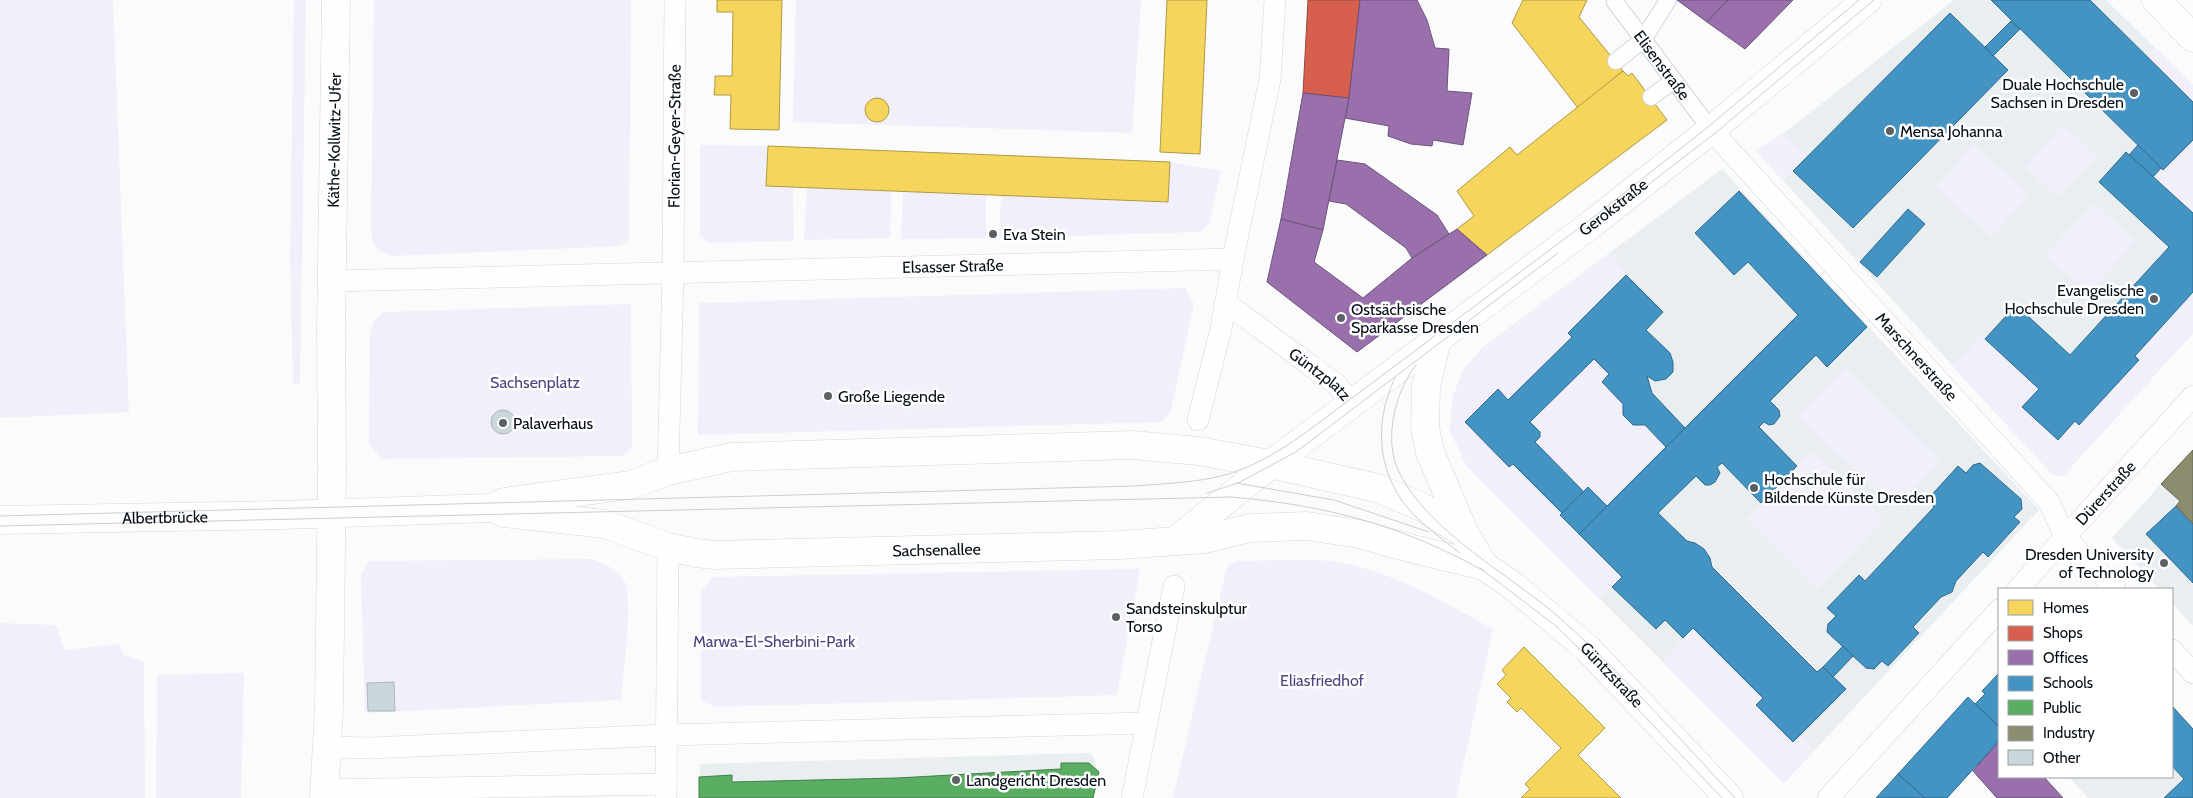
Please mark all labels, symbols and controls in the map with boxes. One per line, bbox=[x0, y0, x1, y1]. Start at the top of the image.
street label: Elisenstraße bbox=[1630, 27, 1694, 103]
street label: Florian-Geyer-Straße bbox=[664, 64, 684, 208]
street label: Käthe-Kollwitz-Ufer bbox=[323, 72, 344, 208]
place label: Duale Hochschule Sachsen in Dresden bbox=[1991, 75, 2124, 112]
marker: Duale Hochschule Sachsen in Dresden bbox=[2128, 87, 2140, 99]
place label: Mensa Johanna bbox=[1900, 122, 2003, 141]
marker: Mensa Johanna bbox=[1884, 125, 1896, 137]
street label: Gerokstraße bbox=[1575, 174, 1651, 240]
place label: Eva Stein bbox=[1003, 225, 1066, 244]
marker: Eva Stein bbox=[987, 228, 999, 240]
street label: Elsasser Straße bbox=[902, 255, 1004, 277]
place label: Evangelische Hochschule Dresden bbox=[2005, 281, 2144, 318]
marker: Evangelische Hochschule Dresden bbox=[2148, 293, 2160, 305]
place label: Ostsächsische Sparkasse Dresden bbox=[1351, 300, 1479, 337]
street label: Marschnerstraße bbox=[1872, 308, 1962, 404]
marker: Ostsächsische Sparkasse Dresden bbox=[1335, 312, 1347, 324]
street label: Güntzplatz bbox=[1286, 343, 1356, 404]
park label: Sachsenplatz bbox=[490, 373, 580, 392]
place label: Große Liegende bbox=[838, 387, 945, 406]
marker: Große Liegende bbox=[822, 390, 834, 402]
place label: Palaverhaus bbox=[513, 414, 593, 433]
marker: Palaverhaus bbox=[497, 417, 509, 429]
street label: Dürerstraße bbox=[2071, 457, 2139, 529]
place label: Hochschule für Bildende Künste Dresden bbox=[1764, 470, 1934, 507]
marker: Hochschule für Bildende Künste Dresden bbox=[1748, 482, 1760, 494]
street label: Albertbrücke bbox=[122, 507, 208, 527]
street label: Sachsenallee bbox=[892, 539, 981, 560]
place label: Dresden University of Technology bbox=[2025, 545, 2154, 582]
marker: Dresden University of Technology bbox=[2158, 557, 2170, 569]
legend bbox=[1998, 588, 2173, 778]
place label: Sandsteinskulptur Torso bbox=[1126, 599, 1248, 636]
text: Homes bbox=[2043, 599, 2089, 617]
marker: Sandsteinskulptur Torso bbox=[1110, 611, 1122, 623]
text: Shops bbox=[2043, 624, 2083, 642]
park label: Marwa-El-Sherbini-Park bbox=[693, 632, 856, 651]
street label: Güntzstraße bbox=[1577, 638, 1647, 711]
text: Offices bbox=[2043, 649, 2088, 667]
park label: Eliasfriedhof bbox=[1280, 671, 1365, 690]
text: Schools bbox=[2043, 674, 2093, 692]
text: Public bbox=[2043, 699, 2081, 717]
text: Industry bbox=[2043, 724, 2095, 742]
text: Other bbox=[2043, 749, 2080, 767]
place label: Landgericht Dresden bbox=[966, 771, 1106, 790]
marker: Landgericht Dresden bbox=[950, 774, 962, 786]

